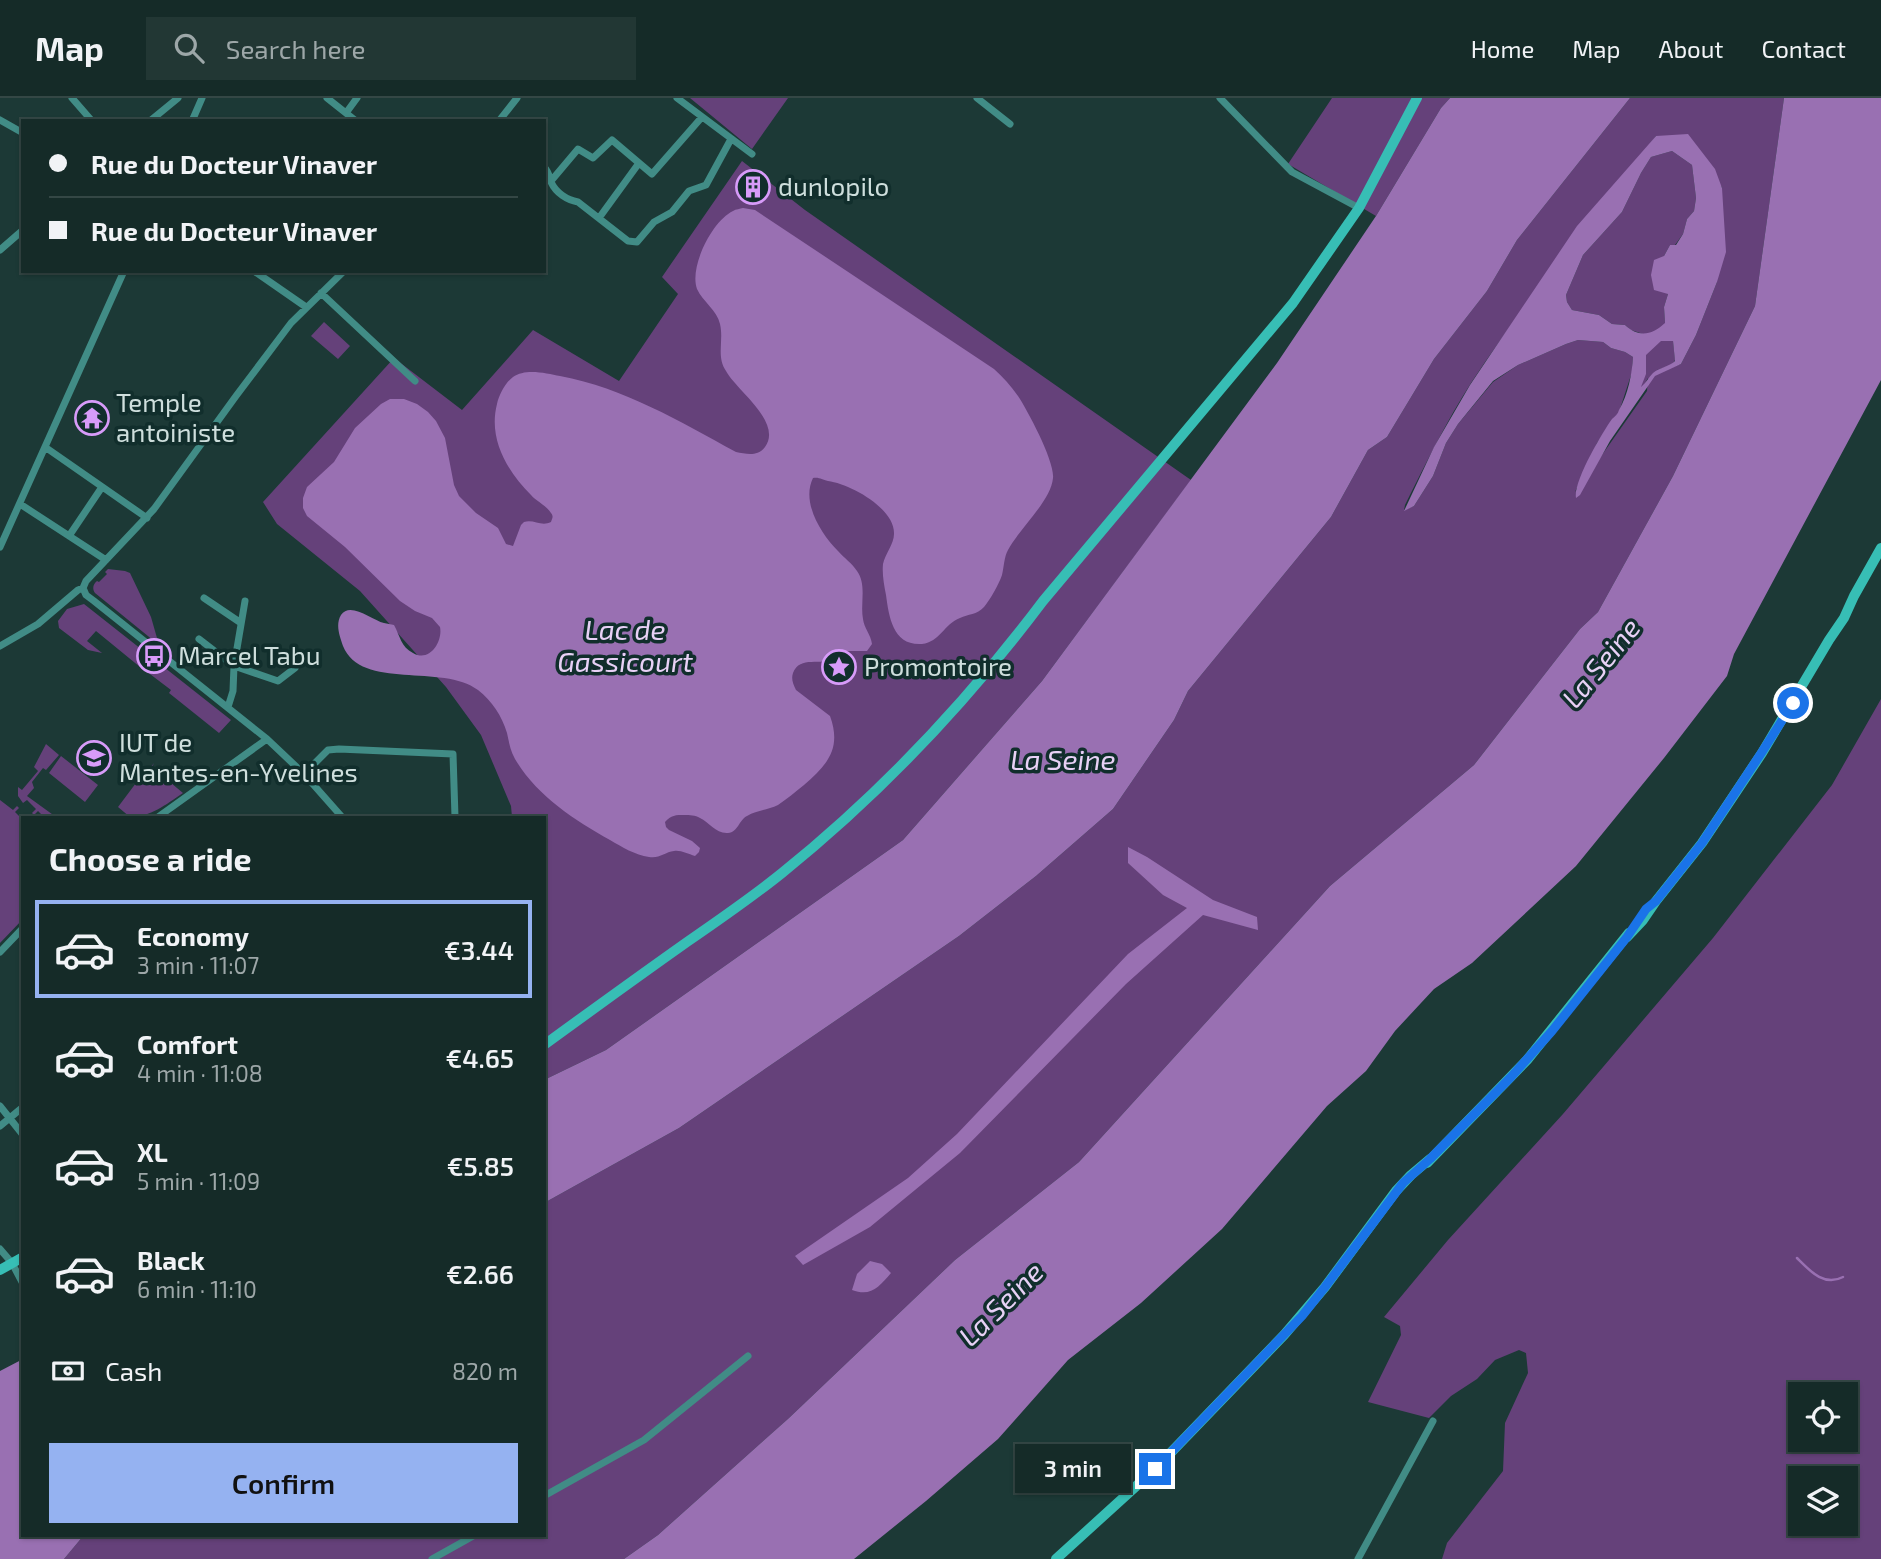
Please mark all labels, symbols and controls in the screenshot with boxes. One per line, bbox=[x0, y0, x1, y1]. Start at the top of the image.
search box bbox=[146, 17, 636, 80]
text: Map bbox=[35, 28, 104, 68]
icon: search bbox=[170, 29, 208, 67]
text: Search here bbox=[226, 33, 365, 64]
text: Home bbox=[1471, 34, 1534, 63]
text: Map bbox=[1572, 34, 1620, 63]
text: About bbox=[1658, 34, 1724, 63]
text: Contact bbox=[1762, 34, 1846, 63]
text: Rue du Docteur Vinaver bbox=[91, 148, 377, 179]
building icon: dunlopilo bbox=[734, 168, 772, 206]
place label: dunlopilo bbox=[778, 170, 889, 201]
text: Rue du Docteur Vinaver bbox=[91, 215, 377, 246]
place label: Temple antoiniste bbox=[116, 386, 235, 447]
temple icon: Temple antoiniste bbox=[73, 399, 111, 437]
water label: La Seine bbox=[1554, 611, 1647, 714]
water label: Lac de Gassicourt bbox=[557, 612, 693, 678]
bus stop icon: Marcel Tabu bbox=[135, 637, 173, 675]
place label: Marcel Tabu bbox=[178, 639, 320, 670]
place icon: Promontoire bbox=[820, 648, 858, 686]
place label: Promontoire bbox=[864, 650, 1012, 681]
route start bbox=[1777, 687, 1809, 719]
place label: IUT de Mantes-en-Yvelines bbox=[119, 726, 358, 787]
school or university icon: IUT de Mantes-en-Yvelines bbox=[75, 739, 113, 777]
water label: La Seine bbox=[1010, 742, 1116, 776]
text: Choose a ride bbox=[49, 839, 252, 877]
icon: car bbox=[53, 918, 116, 981]
text: Economy bbox=[137, 920, 249, 951]
text: €3.44 bbox=[444, 934, 514, 965]
text: 3 min · 11:07 bbox=[137, 951, 259, 979]
icon: car bbox=[53, 1026, 116, 1089]
text: Comfort bbox=[137, 1028, 238, 1059]
text: €4.65 bbox=[446, 1042, 514, 1073]
text: 4 min · 11:08 bbox=[137, 1059, 263, 1087]
icon: car bbox=[53, 1134, 116, 1197]
text: XL bbox=[137, 1136, 168, 1167]
text: €5.85 bbox=[447, 1150, 514, 1181]
text: 5 min · 11:09 bbox=[137, 1167, 260, 1195]
icon: car bbox=[53, 1242, 116, 1305]
text: Black bbox=[137, 1244, 205, 1275]
water label: La Seine bbox=[951, 1254, 1050, 1353]
text: €2.66 bbox=[446, 1258, 514, 1289]
text: 6 min · 11:10 bbox=[137, 1275, 257, 1303]
icon: cash bbox=[49, 1352, 87, 1390]
text: Cash bbox=[105, 1355, 162, 1386]
text: 820 m bbox=[452, 1357, 518, 1385]
map controls bbox=[1788, 1382, 1858, 1536]
button: locate bbox=[1788, 1382, 1858, 1452]
button: Confirm bbox=[49, 1443, 518, 1523]
callout: 3 min bbox=[1015, 1444, 1130, 1494]
route end bbox=[1139, 1453, 1171, 1485]
text: 3 min bbox=[1044, 1454, 1102, 1482]
button: layers bbox=[1788, 1466, 1858, 1536]

